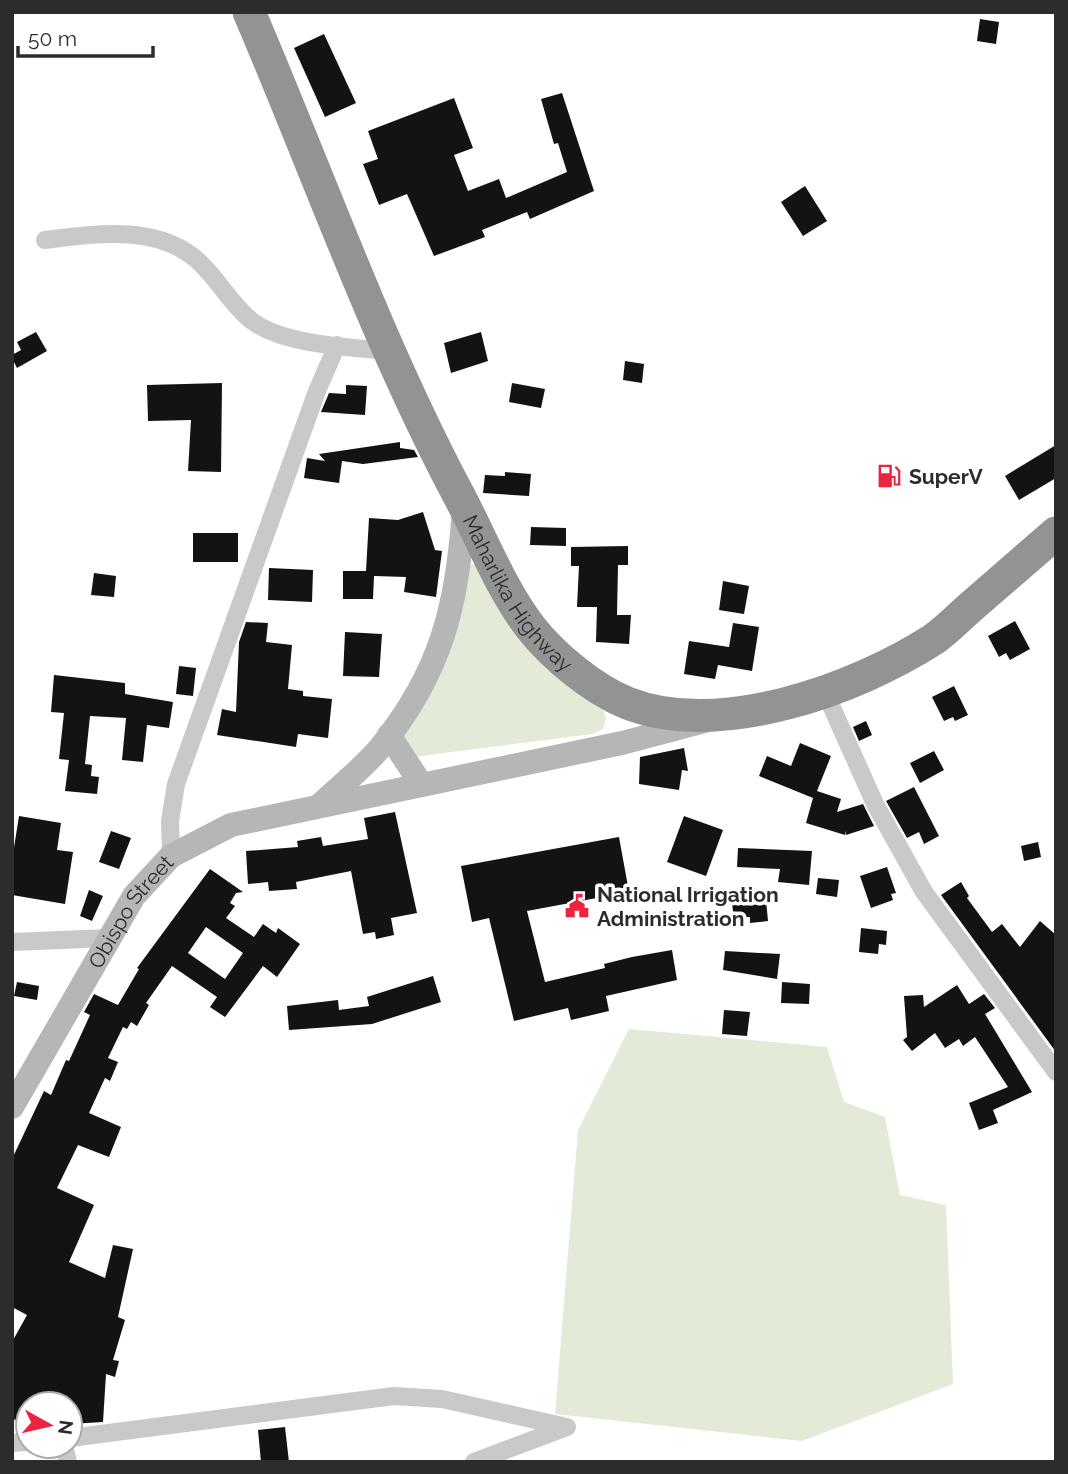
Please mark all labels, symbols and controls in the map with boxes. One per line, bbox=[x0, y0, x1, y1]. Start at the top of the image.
scale bar bbox=[18, 14, 152, 58]
text: 50 m bbox=[28, 26, 77, 51]
fuel station icon: SuperV bbox=[875, 462, 903, 490]
place label: SuperV bbox=[909, 464, 984, 489]
street label: Maharlika Highway bbox=[458, 510, 578, 677]
street label: Obispo Street bbox=[83, 850, 178, 972]
place label: National Irrigation Administration bbox=[597, 882, 779, 931]
public building icon: National Irrigation Administration bbox=[563, 892, 591, 920]
north arrow bbox=[14, 1390, 84, 1460]
text: N bbox=[54, 1419, 78, 1436]

